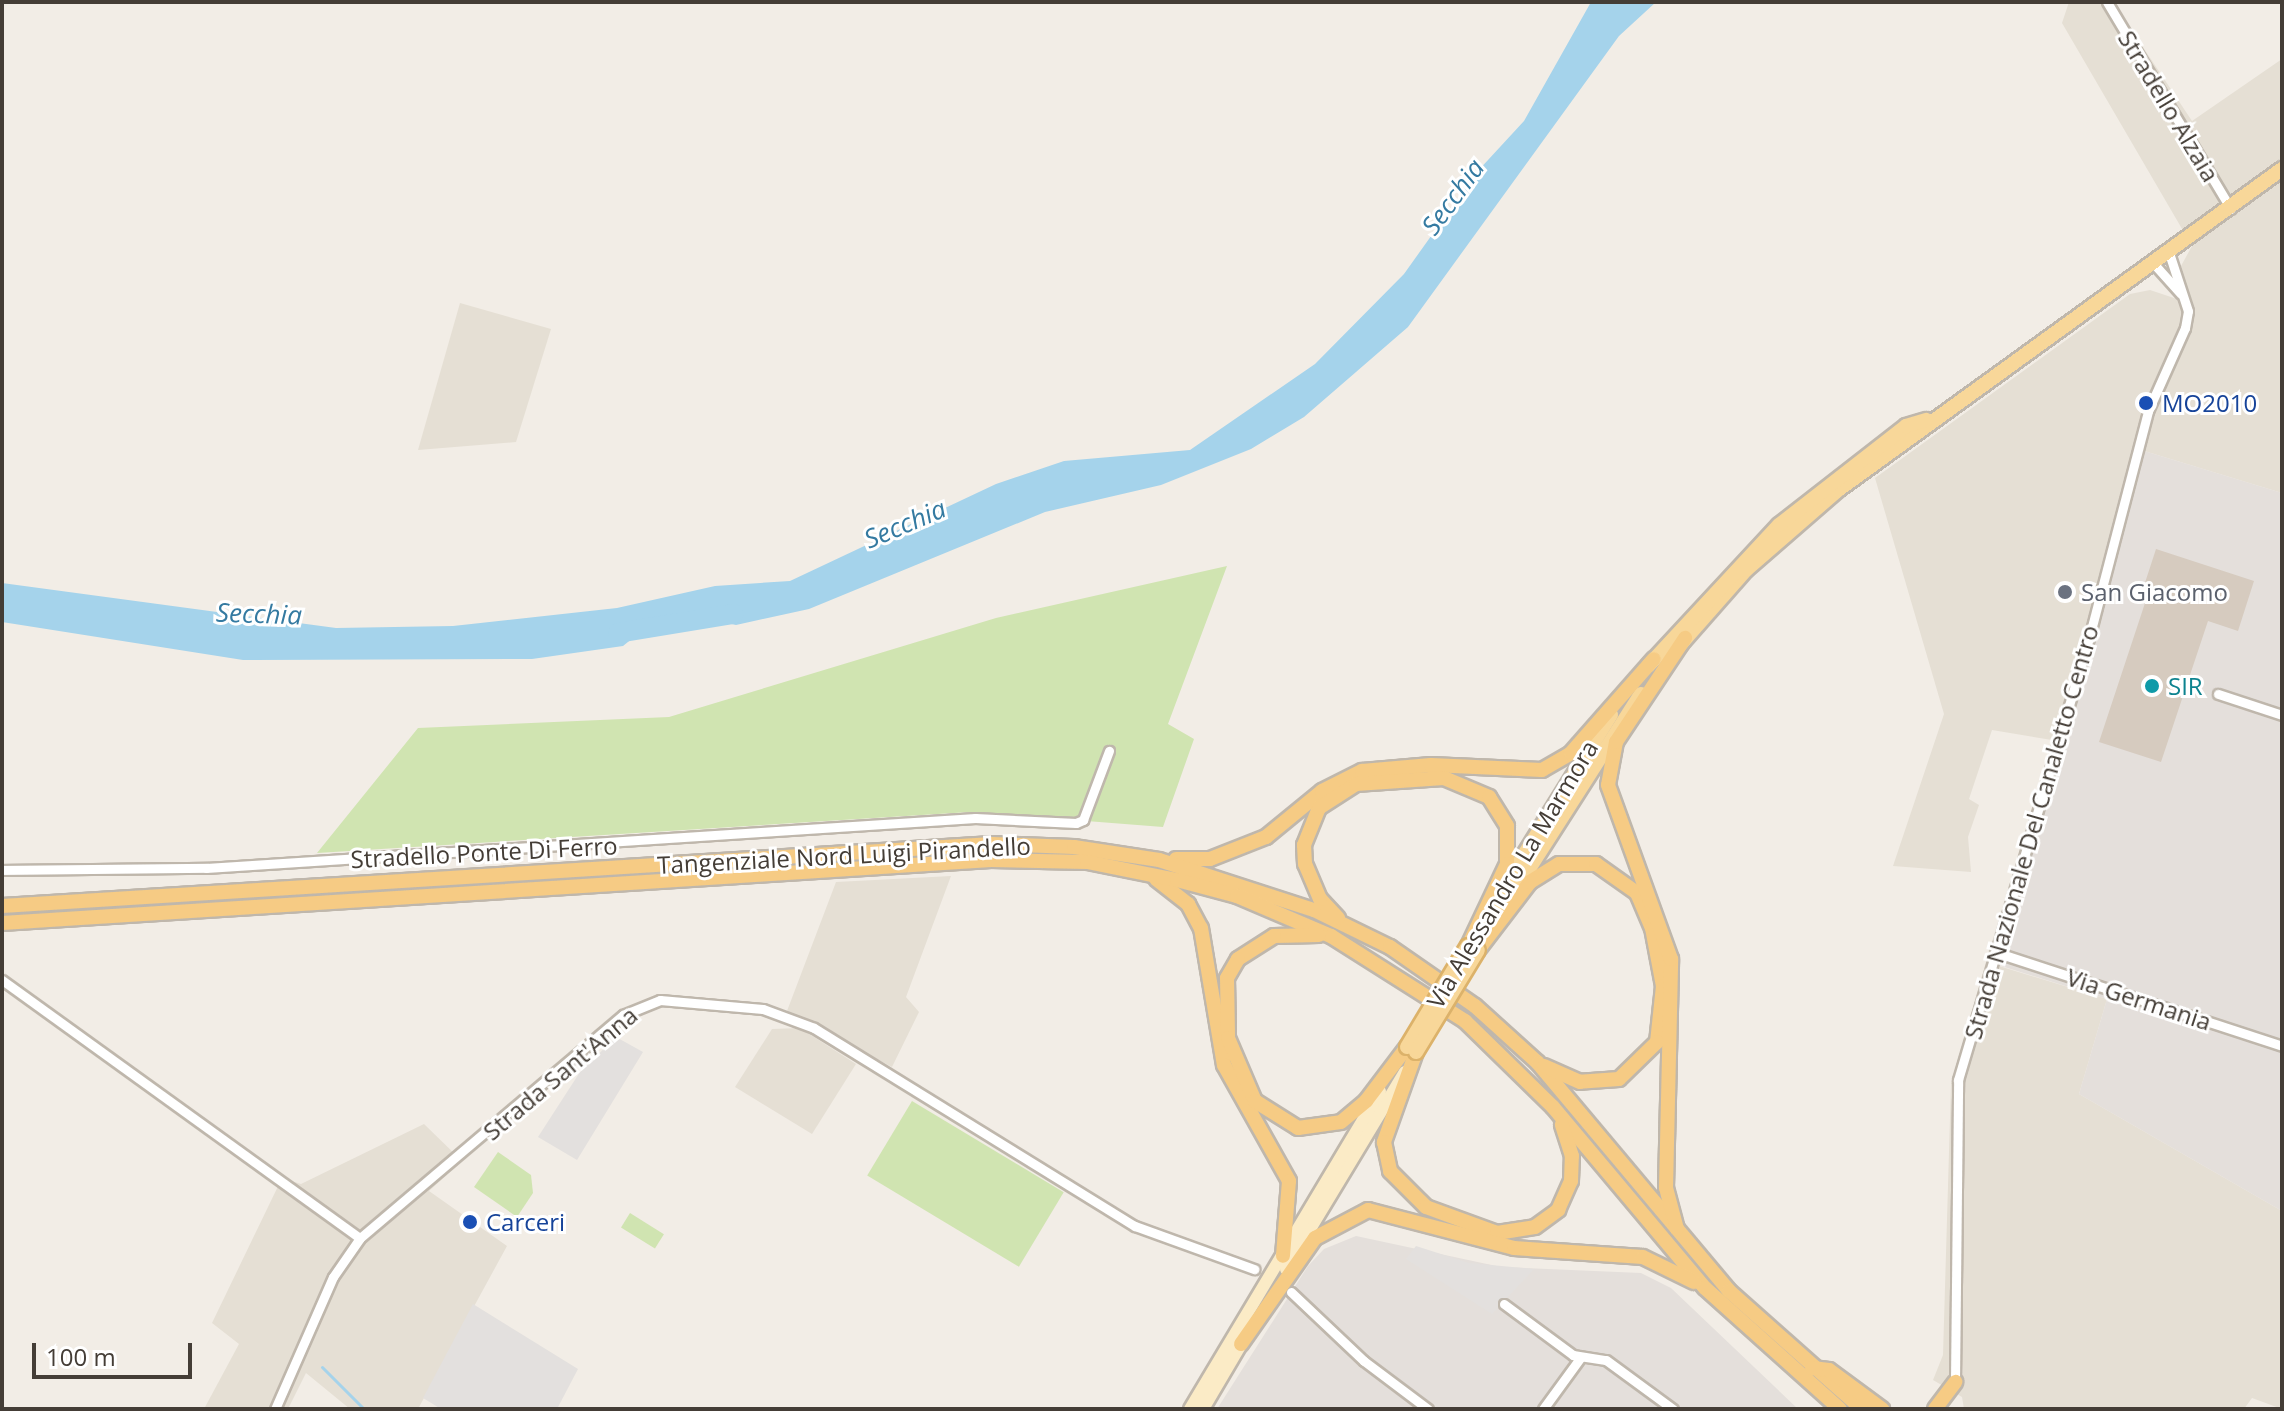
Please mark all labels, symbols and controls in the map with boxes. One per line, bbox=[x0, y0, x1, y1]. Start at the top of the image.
street label: Stradello Alzaia bbox=[2113, 25, 2225, 187]
water label: Secchia bbox=[1415, 153, 1491, 241]
place label: MO2010 bbox=[2162, 389, 2257, 417]
marker: MO2010 bbox=[2137, 394, 2155, 412]
water label: Secchia bbox=[859, 493, 951, 555]
place label: San Giacomo bbox=[2081, 578, 2228, 606]
marker: San Giacomo bbox=[2056, 583, 2074, 601]
water label: Secchia bbox=[216, 597, 302, 631]
street label: Strada Nazionale Del Canaletto Centro bbox=[1958, 622, 2104, 1042]
place label: SIR bbox=[2168, 672, 2203, 700]
marker: SIR bbox=[2143, 677, 2161, 695]
street label: Via Alessandro La Marmora bbox=[1421, 735, 1603, 1013]
street label: Stradello Ponte Di Ferro bbox=[350, 831, 618, 873]
street label: Tangenziale Nord Luigi Pirandello bbox=[657, 831, 1031, 879]
street label: Via Germania bbox=[2063, 962, 2215, 1036]
street label: Strada Sant'Anna bbox=[477, 1000, 643, 1146]
place label: Carceri bbox=[486, 1208, 565, 1236]
marker: Carceri bbox=[461, 1213, 479, 1231]
scale bar bbox=[36, 1327, 196, 1377]
text: 100 m bbox=[46, 1340, 116, 1373]

